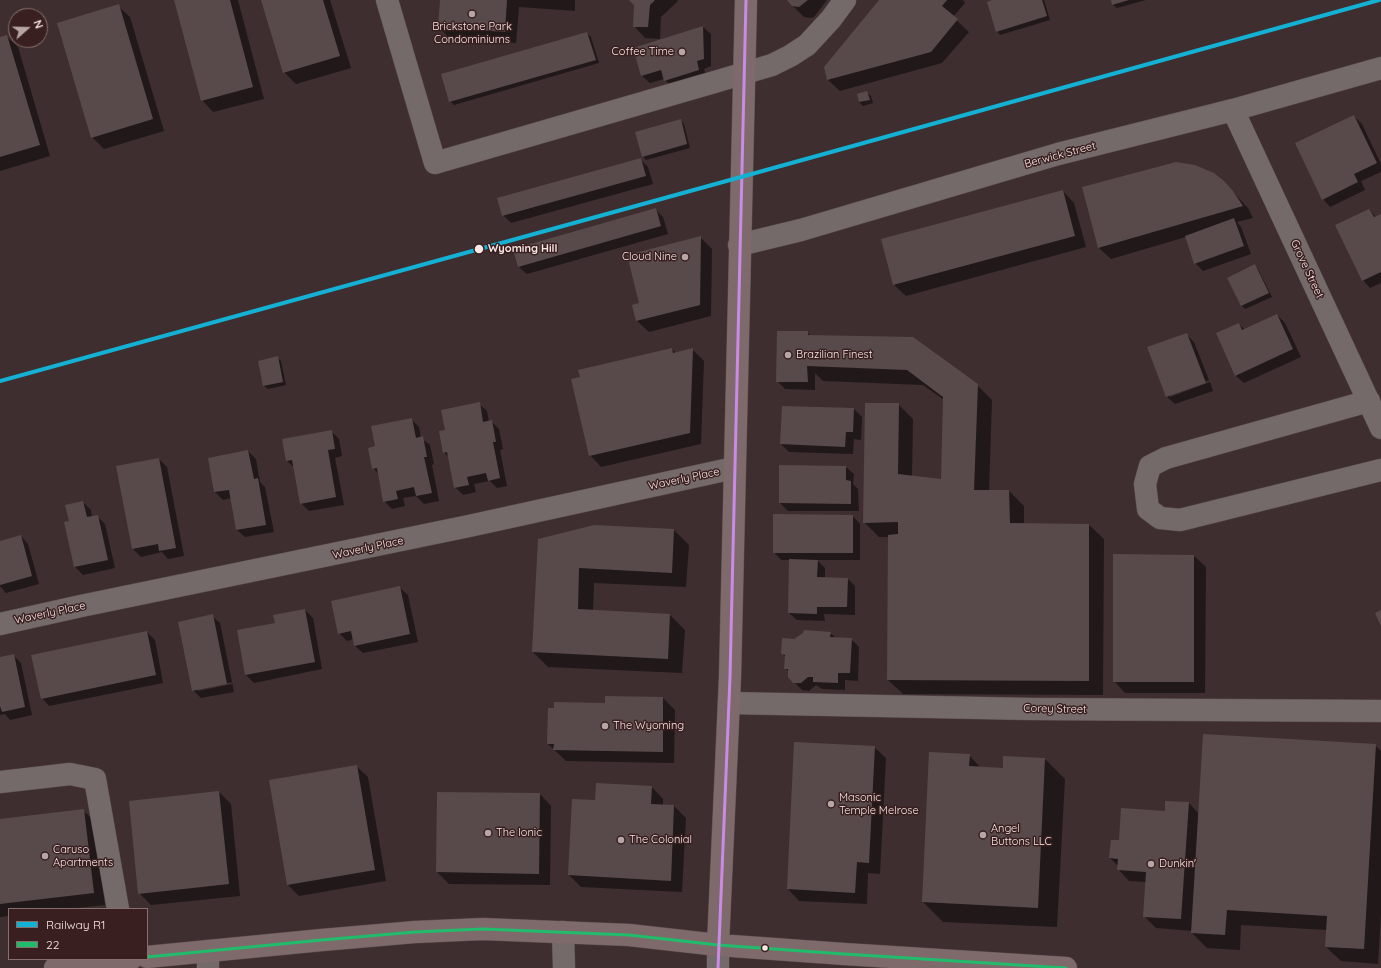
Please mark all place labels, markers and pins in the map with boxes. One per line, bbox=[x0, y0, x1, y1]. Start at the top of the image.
marker: Brickstone Park Condominiums bbox=[467, 9, 477, 19]
place label: Brickstone Park Condominiums bbox=[432, 20, 512, 46]
place label: Coffee Time bbox=[612, 45, 674, 59]
marker: Coffee Time bbox=[677, 47, 687, 57]
place label: Wyoming Hill bbox=[488, 242, 557, 256]
marker: Wyoming Hill bbox=[473, 243, 485, 255]
place label: Cloud Nine bbox=[622, 250, 677, 264]
marker: Cloud Nine bbox=[680, 252, 690, 262]
place label: Brazilian Finest bbox=[796, 348, 873, 362]
marker: Brazilian Finest bbox=[783, 350, 793, 360]
place label: The Wyoming bbox=[613, 719, 684, 733]
marker: The Wyoming bbox=[600, 721, 610, 731]
place label: Masonic Temple Melrose bbox=[839, 791, 919, 817]
marker: Masonic Temple Melrose bbox=[826, 799, 836, 809]
place label: Angel Buttons LLC bbox=[991, 822, 1052, 848]
place label: The Ionic bbox=[496, 826, 542, 840]
marker: The Ionic bbox=[483, 828, 493, 838]
marker: Angel Buttons LLC bbox=[978, 830, 988, 840]
place label: The Colonial bbox=[629, 833, 692, 847]
marker: The Colonial bbox=[616, 835, 626, 845]
place label: Caruso Apartments bbox=[53, 843, 113, 869]
marker: Caruso Apartments bbox=[40, 851, 50, 861]
place label: Dunkin' bbox=[1159, 857, 1196, 871]
marker: Dunkin' bbox=[1146, 859, 1156, 869]
unlabelled marker bbox=[760, 943, 770, 953]

